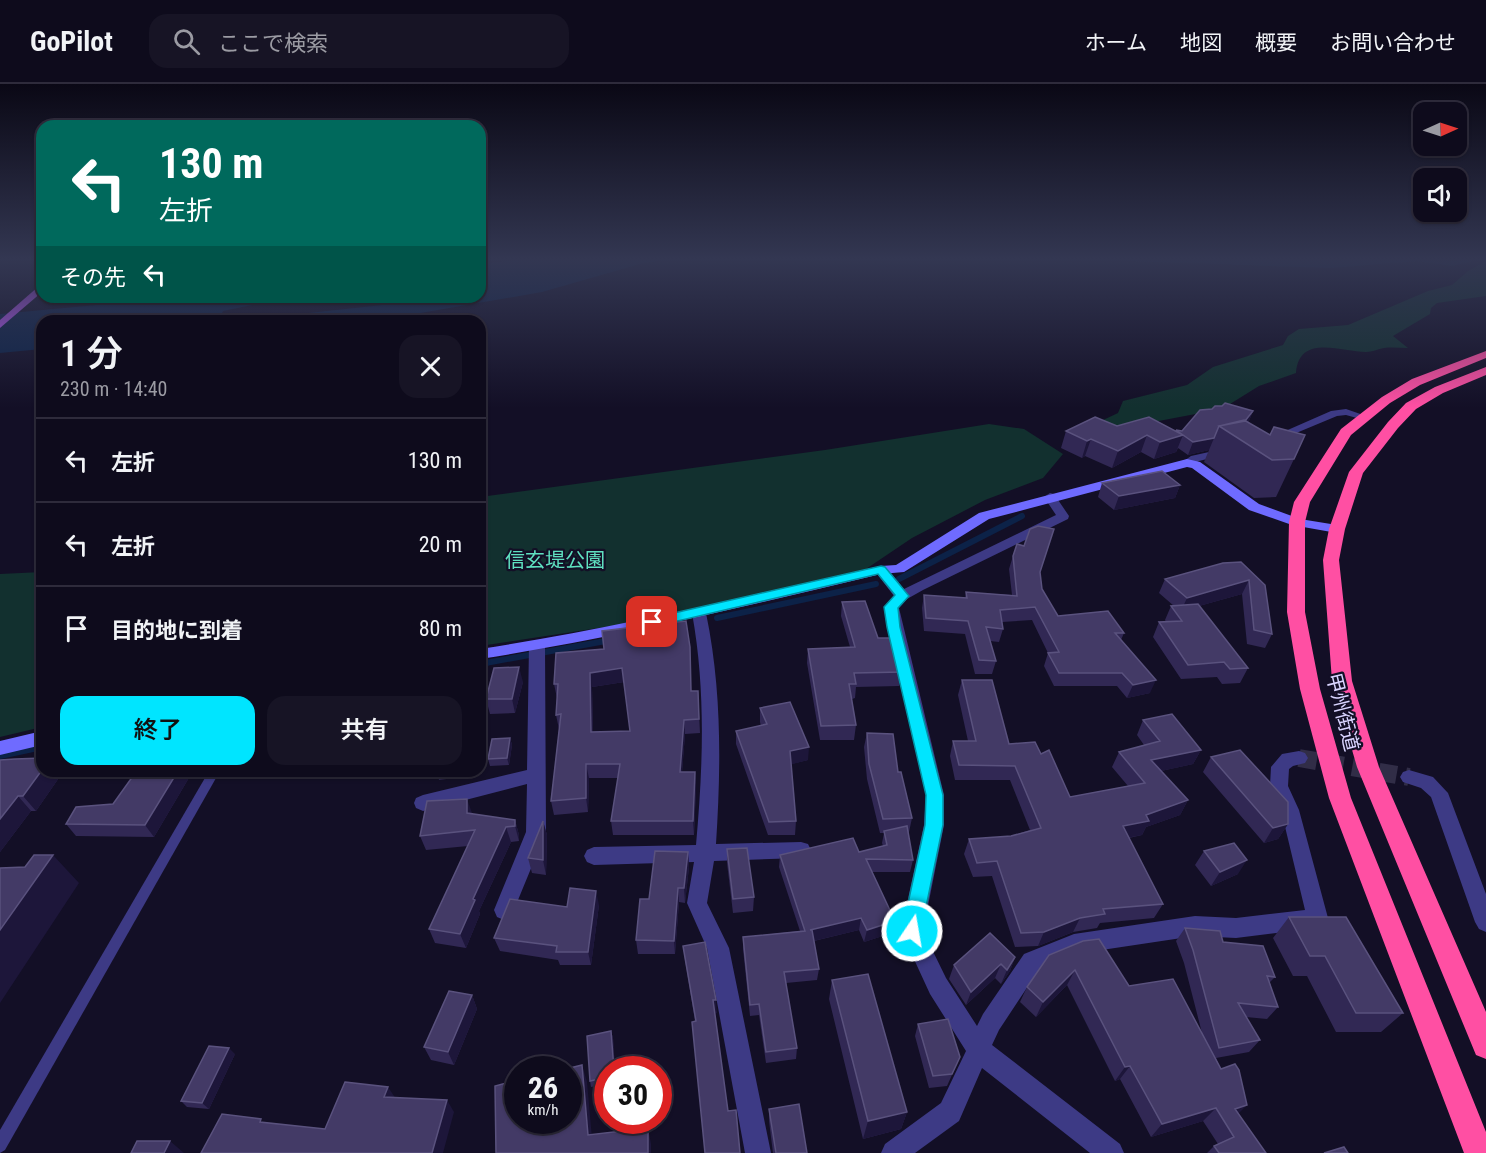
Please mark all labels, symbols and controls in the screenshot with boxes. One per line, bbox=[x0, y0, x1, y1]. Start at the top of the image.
search box bbox=[149, 14, 569, 68]
text: GoPilot bbox=[30, 25, 113, 58]
icon: search bbox=[170, 25, 203, 58]
text: ここで検索 bbox=[218, 31, 328, 56]
text: ホーム bbox=[1085, 31, 1147, 55]
text: 地図 bbox=[1180, 31, 1222, 55]
text: 概要 bbox=[1255, 31, 1297, 55]
text: お問い合わせ bbox=[1330, 31, 1456, 55]
north arrow bbox=[1413, 102, 1467, 156]
map controls bbox=[1413, 102, 1467, 222]
text: 130 m bbox=[159, 139, 264, 188]
icon: left bbox=[60, 144, 138, 222]
button: sound bbox=[1413, 168, 1467, 222]
text: 左折 bbox=[159, 195, 213, 227]
icon: left bbox=[138, 258, 171, 291]
text: その先 bbox=[60, 265, 126, 290]
text: 1 分 bbox=[60, 333, 122, 375]
button: close bbox=[399, 335, 462, 398]
text: 230 m · 14:40 bbox=[60, 377, 167, 401]
icon: left bbox=[60, 444, 93, 477]
text: 130 m bbox=[408, 448, 462, 473]
text: 左折 bbox=[111, 450, 155, 475]
icon: left bbox=[60, 528, 93, 561]
text: 20 m bbox=[419, 532, 462, 557]
text: 左折 bbox=[111, 534, 155, 559]
park label: 信玄堤公園 bbox=[505, 548, 605, 572]
pin bbox=[626, 596, 677, 647]
icon: arrive bbox=[635, 605, 668, 638]
icon: arrive bbox=[60, 612, 93, 645]
text: 80 m bbox=[419, 616, 462, 641]
text: 目的地に到着 bbox=[111, 618, 243, 643]
street label: 甲州街道 bbox=[1322, 670, 1364, 754]
button: 終了 bbox=[60, 696, 255, 765]
button: 共有 bbox=[267, 696, 462, 765]
position arrow bbox=[880, 899, 944, 963]
speed limit sign: 30 bbox=[594, 1056, 672, 1134]
text: 26 bbox=[528, 1070, 558, 1105]
text: km/h bbox=[528, 1101, 558, 1119]

